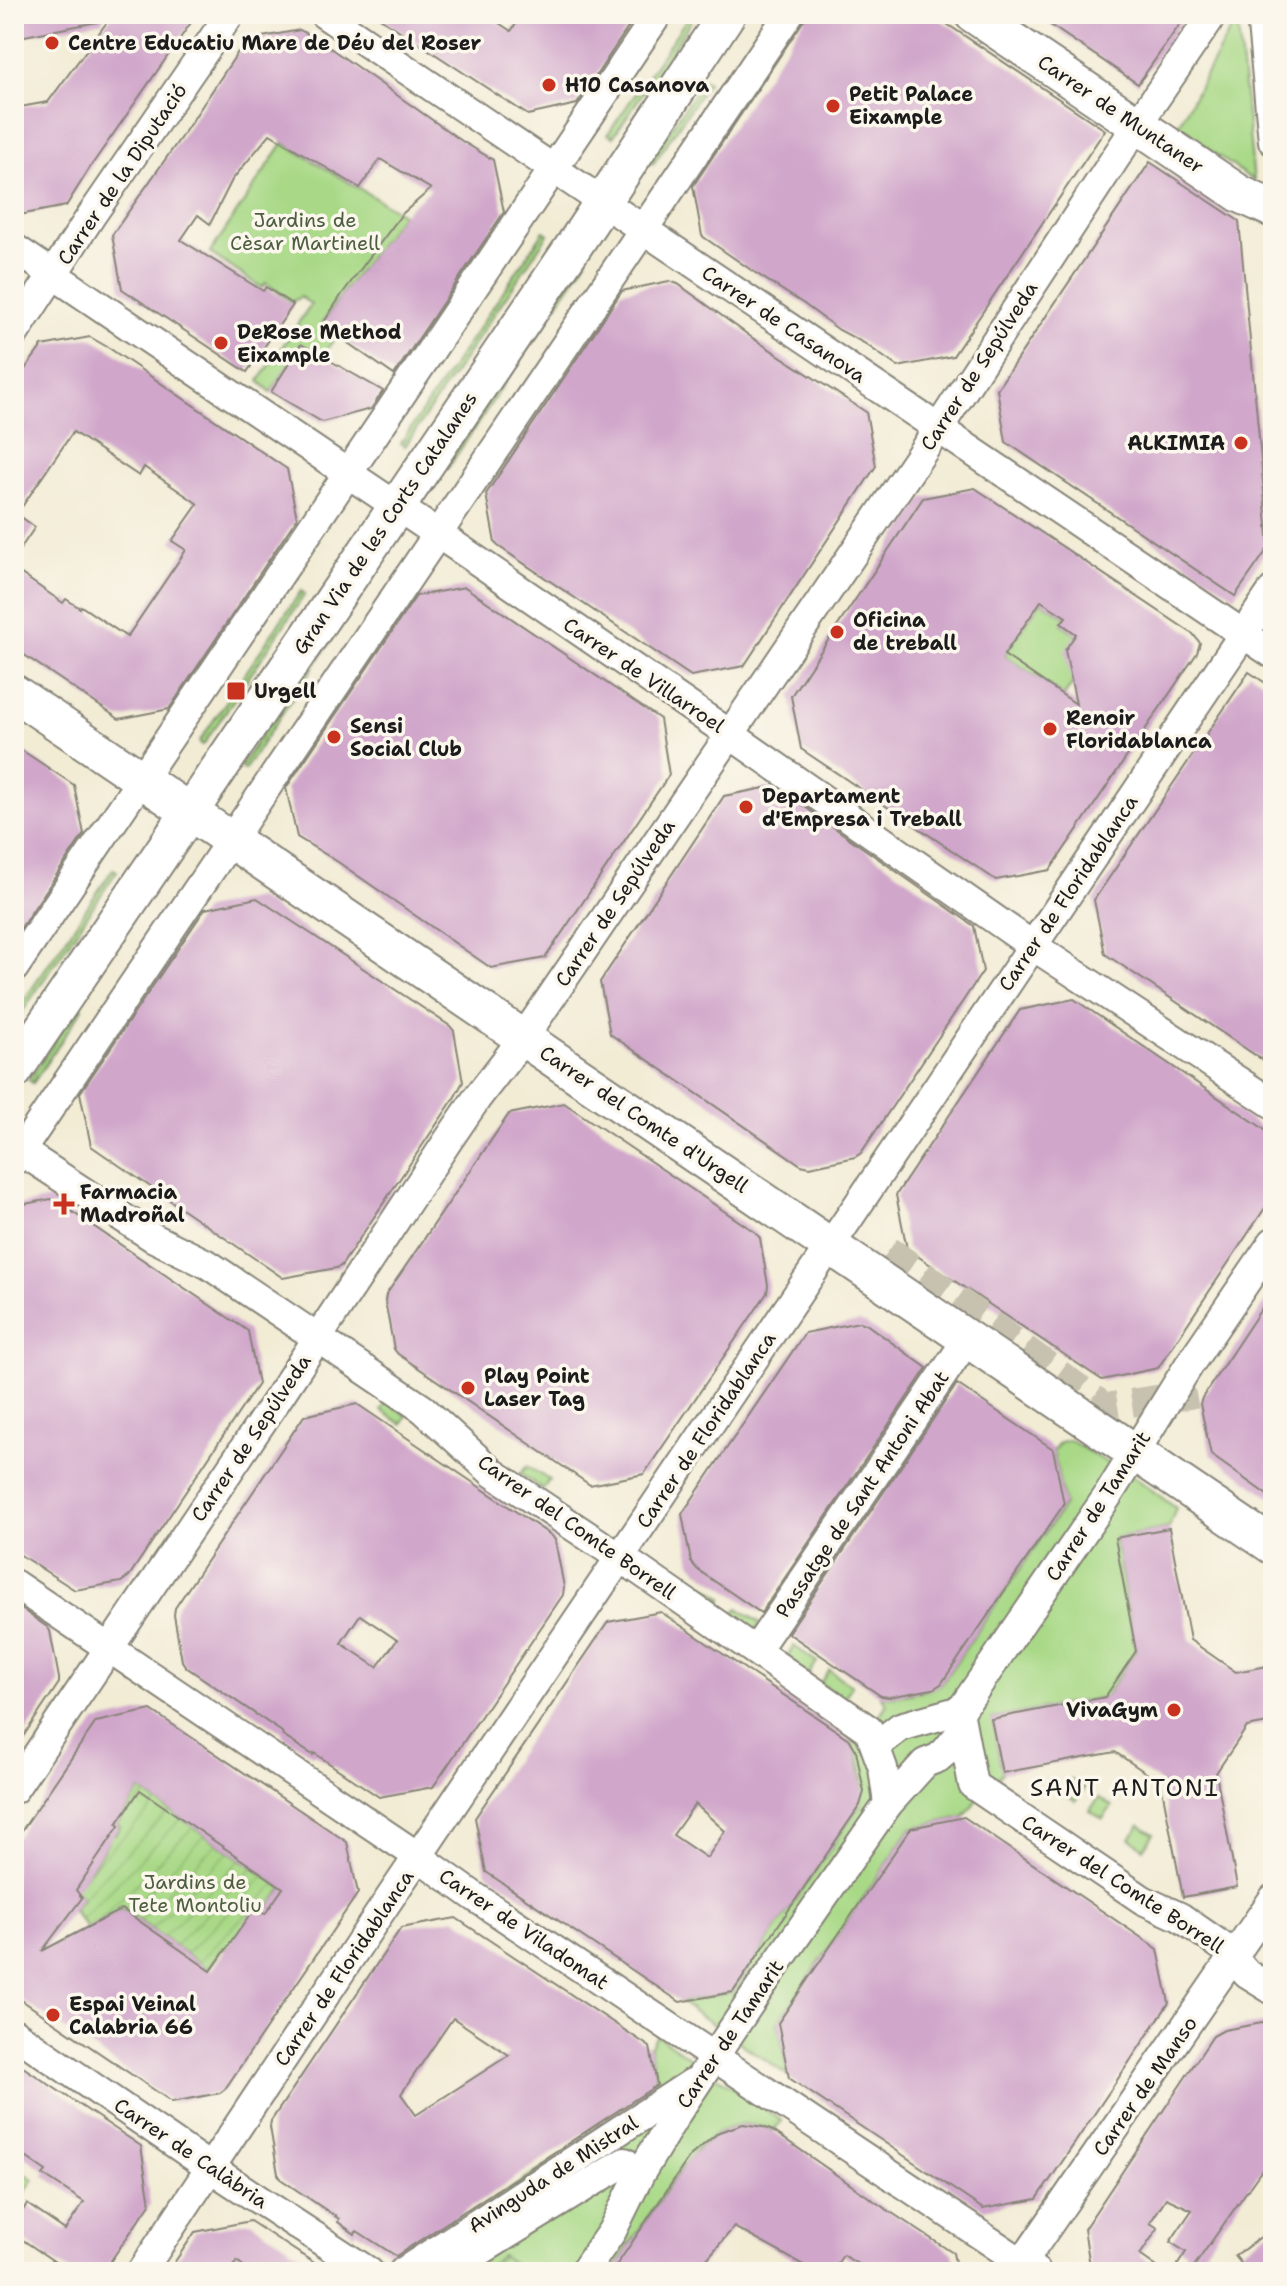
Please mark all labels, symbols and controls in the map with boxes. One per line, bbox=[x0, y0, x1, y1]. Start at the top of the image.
place label: Centre Educatiu Mare de Déu del Roser bbox=[68, 30, 482, 56]
marker: Centre Educatiu Mare de Déu del Roser bbox=[43, 34, 61, 52]
street label: Carrer de Muntaner bbox=[1033, 49, 1209, 179]
place label: H10 Casanova bbox=[565, 72, 709, 98]
marker: H10 Casanova bbox=[540, 76, 558, 94]
street label: Carrer de la Diputació bbox=[52, 78, 192, 270]
place label: Petit Palace Eixample bbox=[849, 81, 973, 130]
marker: Petit Palace Eixample bbox=[824, 97, 842, 115]
park label: Jardins de Cèsar Martinell bbox=[230, 207, 380, 256]
street label: Carrer de Casanova bbox=[697, 259, 872, 389]
street label: Carrer de Sepúlveda bbox=[915, 276, 1044, 455]
place label: DeRose Method Eixample bbox=[237, 319, 402, 368]
marker: DeRose Method Eixample bbox=[212, 334, 230, 352]
street label: Gran Via de les Corts Catalanes bbox=[287, 387, 483, 659]
place label: ALKIMIA bbox=[1127, 430, 1225, 456]
marker: ALKIMIA bbox=[1232, 434, 1250, 452]
place label: Oficina de treball bbox=[853, 607, 957, 656]
street label: Carrer de Villarroel bbox=[558, 611, 730, 739]
marker: Oficina de treball bbox=[828, 623, 846, 641]
place label: Urgell bbox=[254, 678, 316, 704]
marker: Urgell bbox=[225, 680, 247, 702]
place label: Renoir Floridablanca bbox=[1066, 705, 1212, 754]
place label: Sensi Social Club bbox=[350, 713, 462, 762]
marker: Renoir Floridablanca bbox=[1041, 720, 1059, 738]
marker: Sensi Social Club bbox=[325, 728, 343, 746]
place label: Departament d'Empresa i Treball bbox=[762, 783, 962, 832]
street label: Carrer de Floridablanca bbox=[993, 789, 1144, 996]
marker: Departament d'Empresa i Treball bbox=[737, 798, 755, 816]
street label: Carrer de Sepúlveda bbox=[549, 814, 681, 992]
street label: Carrer del Comte d'Urgell bbox=[535, 1039, 753, 1199]
place label: Farmacia Madroñal bbox=[80, 1179, 185, 1228]
marker: Farmacia Madroñal bbox=[55, 1195, 73, 1213]
street label: Carrer de Floridablanca bbox=[631, 1326, 782, 1533]
street label: Carrer de Sepúlveda bbox=[185, 1349, 317, 1527]
place label: Play Point Laser Tag bbox=[484, 1363, 590, 1412]
street label: Passatge de Sant Antoni Abat bbox=[769, 1365, 955, 1623]
marker: Play Point Laser Tag bbox=[459, 1379, 477, 1397]
street label: Carrer de Tamarit bbox=[1040, 1426, 1156, 1586]
street label: Carrer del Comte Borrell bbox=[473, 1449, 681, 1605]
place label: VivaGym bbox=[1066, 1697, 1158, 1723]
marker: VivaGym bbox=[1165, 1701, 1183, 1719]
district label: SANT ANTONI bbox=[1030, 1772, 1220, 1804]
street label: Carrer del Comte Borrell bbox=[1017, 1809, 1229, 1959]
street label: Carrer de Viladomat bbox=[434, 1863, 614, 1995]
street label: Carrer de Floridablanca bbox=[269, 1864, 420, 2071]
park label: Jardins de Tete Montoliu bbox=[128, 1869, 262, 1918]
street label: Carrer de Tamarit bbox=[671, 1955, 789, 2113]
place label: Espai Veinal Calabria 66 bbox=[69, 1991, 196, 2040]
marker: Espai Veinal Calabria 66 bbox=[44, 2006, 62, 2024]
street label: Carrer de Manso bbox=[1087, 2011, 1203, 2161]
street label: Carrer de Calàbria bbox=[109, 2092, 273, 2214]
street label: Avinguda de Mistral bbox=[463, 2109, 643, 2239]

